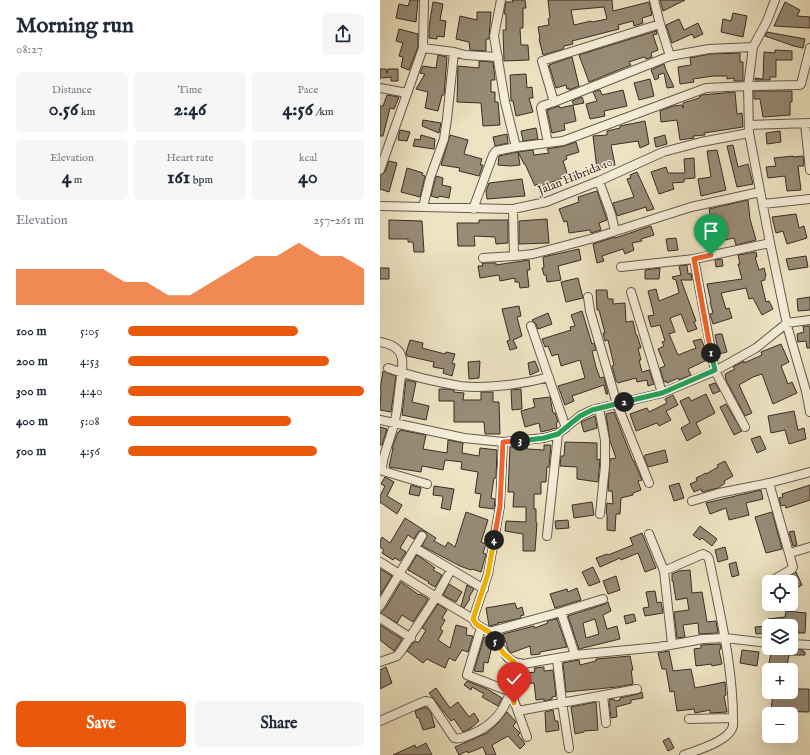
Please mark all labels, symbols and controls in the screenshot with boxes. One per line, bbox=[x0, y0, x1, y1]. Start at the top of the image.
text: Morning run bbox=[16, 12, 134, 40]
button: share bbox=[322, 13, 364, 55]
text: 08:27 bbox=[16, 41, 43, 58]
text: Distance bbox=[52, 83, 92, 97]
text: Time bbox=[178, 83, 202, 97]
text: Pace bbox=[298, 83, 318, 97]
text: 0.56 bbox=[49, 97, 78, 122]
text: 2:46 bbox=[174, 97, 206, 122]
text: 4:56 bbox=[282, 97, 313, 122]
text: km bbox=[78, 105, 95, 119]
text: /km bbox=[313, 105, 334, 119]
text: Elevation bbox=[50, 151, 94, 165]
text: Heart rate bbox=[167, 151, 213, 165]
text: kcal bbox=[299, 151, 317, 165]
street label: Jalan Hibrida 10 bbox=[534, 155, 615, 200]
text: 4 bbox=[62, 165, 71, 190]
text: 161 bbox=[167, 165, 190, 190]
text: 40 bbox=[298, 165, 318, 190]
text: m bbox=[71, 173, 82, 187]
text: bpm bbox=[190, 173, 213, 187]
text: Elevation bbox=[16, 212, 68, 229]
text: 257–261 m bbox=[314, 212, 364, 229]
pin bbox=[694, 214, 728, 255]
icon: arrive bbox=[700, 220, 722, 242]
text: 100 m bbox=[16, 323, 46, 340]
text: 5:05 bbox=[80, 323, 99, 340]
pin: 1 bbox=[701, 343, 721, 363]
text: 1 bbox=[709, 346, 713, 360]
text: 200 m bbox=[16, 353, 48, 370]
text: 4:53 bbox=[80, 353, 99, 370]
text: 300 m bbox=[16, 383, 47, 400]
text: 4:40 bbox=[80, 383, 103, 400]
pin: 2 bbox=[614, 392, 634, 412]
text: 2 bbox=[621, 395, 627, 409]
text: 400 m bbox=[16, 413, 48, 430]
text: 5:08 bbox=[80, 413, 100, 430]
pin: 3 bbox=[510, 431, 530, 451]
text: 3 bbox=[518, 434, 522, 448]
text: 500 m bbox=[16, 443, 46, 460]
text: 4:56 bbox=[80, 443, 100, 460]
pin: 4 bbox=[484, 530, 504, 550]
text: 4 bbox=[491, 533, 497, 547]
map controls bbox=[762, 575, 798, 743]
button: locate bbox=[762, 575, 798, 611]
button: layers bbox=[762, 619, 798, 655]
pin: 5 bbox=[485, 631, 505, 651]
text: 5 bbox=[493, 634, 497, 648]
pin bbox=[497, 662, 531, 703]
button: + bbox=[762, 663, 798, 699]
icon: check bbox=[503, 668, 525, 690]
button: Save bbox=[16, 701, 186, 747]
button: Share bbox=[194, 701, 364, 747]
button: − bbox=[762, 707, 798, 743]

